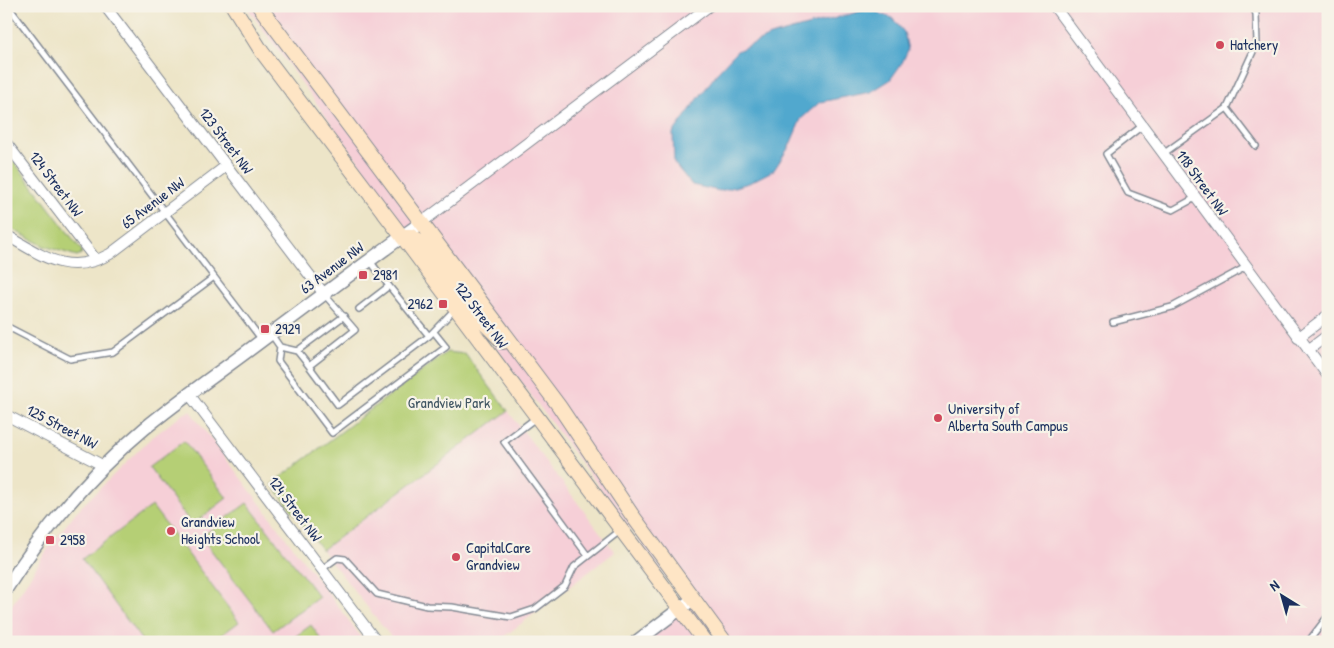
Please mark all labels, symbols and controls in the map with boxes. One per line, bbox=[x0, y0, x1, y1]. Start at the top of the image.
place label: Hatchery bbox=[1230, 34, 1278, 55]
marker: Hatchery bbox=[1214, 39, 1226, 51]
street label: 123 Street NW bbox=[194, 103, 259, 179]
street label: 118 Street NW bbox=[1171, 146, 1234, 220]
street label: 124 Street NW bbox=[25, 147, 88, 221]
street label: 65 Avenue NW bbox=[117, 171, 189, 233]
street label: 63 Avenue NW bbox=[295, 236, 369, 299]
place label: 2981 bbox=[373, 264, 397, 285]
marker: 2981 bbox=[357, 269, 369, 281]
street label: 122 Street NW bbox=[449, 277, 514, 353]
place label: 2962 bbox=[407, 293, 433, 314]
marker: 2962 bbox=[437, 298, 449, 310]
place label: 2929 bbox=[275, 318, 301, 339]
marker: 2929 bbox=[259, 323, 271, 335]
park label: Grandview Park bbox=[408, 392, 490, 413]
place label: University of Alberta South Campus bbox=[948, 398, 1068, 436]
street label: 125 Street NW bbox=[23, 399, 102, 454]
marker: University of Alberta South Campus bbox=[932, 412, 944, 424]
street label: 124 Street NW bbox=[264, 472, 327, 546]
place label: Grandview Heights School bbox=[181, 511, 260, 549]
marker: Grandview Heights School bbox=[165, 525, 177, 537]
place label: 2958 bbox=[60, 529, 85, 550]
marker: 2958 bbox=[44, 534, 56, 546]
place label: CapitalCare Grandview bbox=[466, 537, 531, 575]
marker: CapitalCare Grandview bbox=[450, 551, 462, 563]
north arrow bbox=[1256, 570, 1306, 620]
text: N bbox=[1265, 575, 1283, 595]

